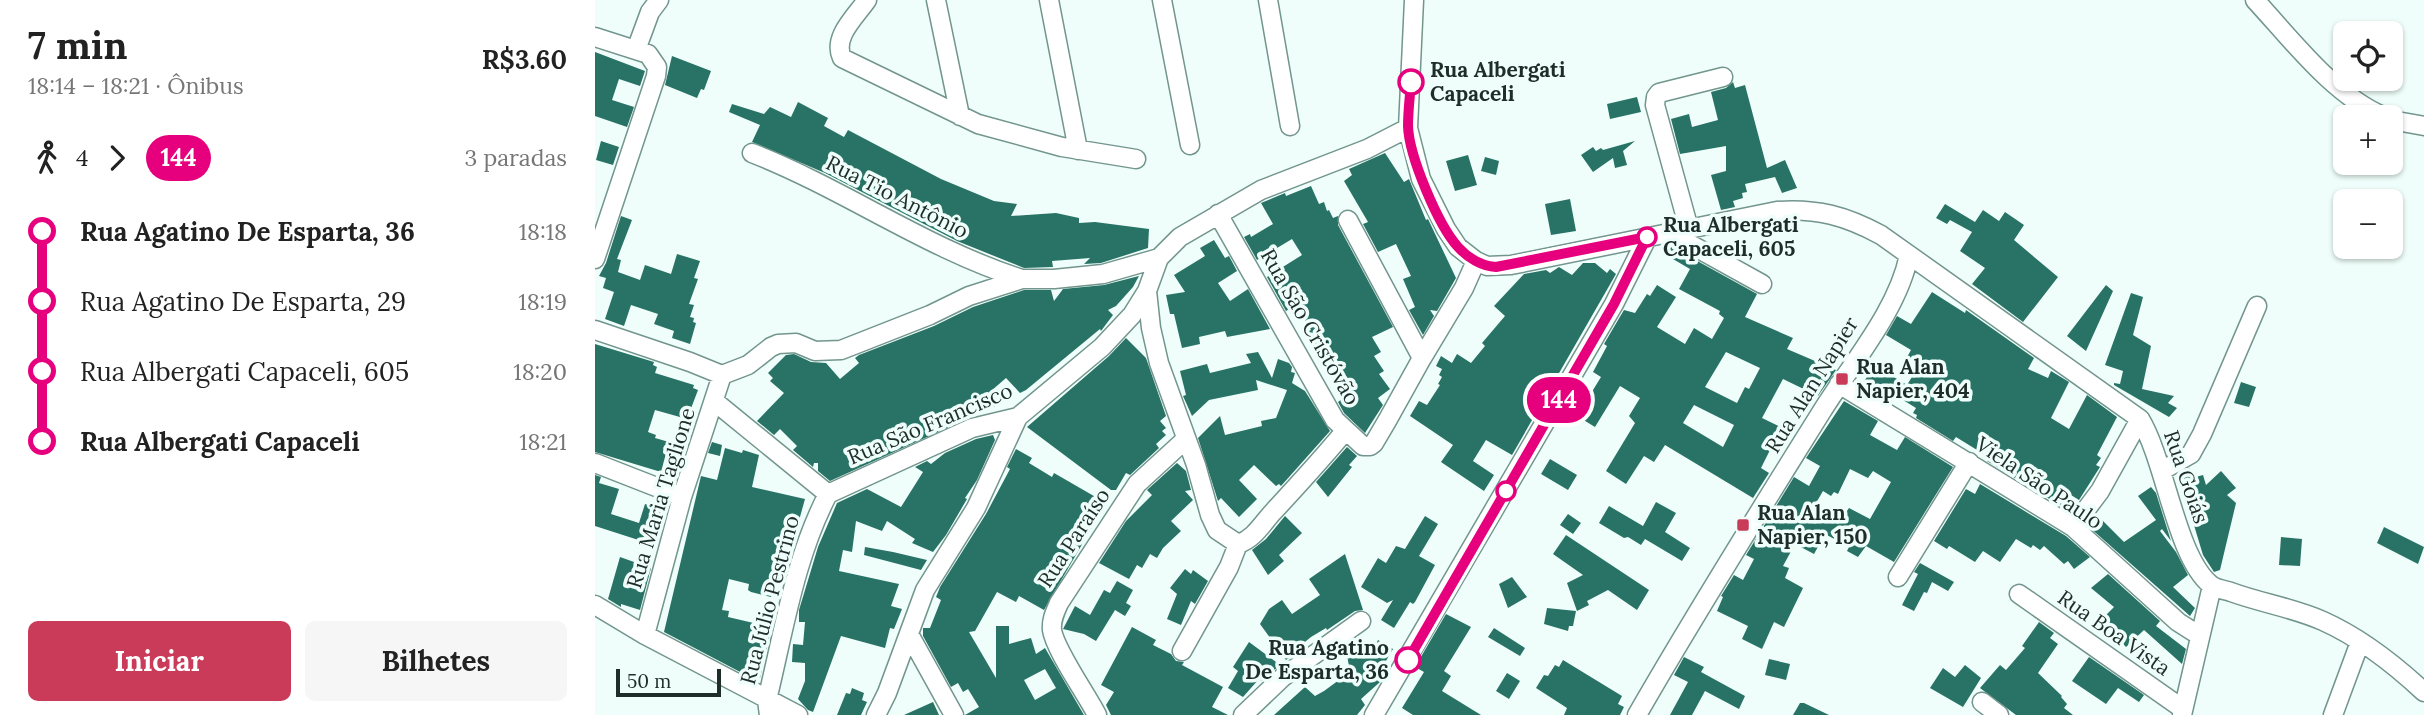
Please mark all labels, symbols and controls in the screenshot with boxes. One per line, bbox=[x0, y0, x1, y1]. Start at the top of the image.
text: 7 min bbox=[28, 21, 127, 69]
map controls bbox=[2333, 21, 2403, 259]
button: locate bbox=[2333, 21, 2403, 91]
text: R$3.60 bbox=[482, 43, 567, 76]
place label: Rua Albergati Capaceli bbox=[1430, 56, 1566, 107]
marker: Rua Albergati Capaceli bbox=[1398, 69, 1424, 95]
text: 18:14 – 18:21 · Ônibus bbox=[28, 71, 244, 100]
button: + bbox=[2333, 105, 2403, 175]
icon: walk bbox=[28, 139, 66, 177]
icon: forward bbox=[98, 139, 136, 177]
text: 144 bbox=[160, 142, 197, 173]
text: 4 bbox=[76, 143, 88, 172]
text: 3 paradas bbox=[465, 143, 567, 172]
street label: Rua Tio Antônio bbox=[821, 149, 973, 244]
button: − bbox=[2333, 189, 2403, 259]
place label: Rua Albergati Capaceli, 605 bbox=[1663, 211, 1799, 262]
text: Rua Agatino De Esparta, 36 bbox=[80, 215, 415, 248]
text: 18:18 bbox=[519, 217, 567, 246]
marker: Rua Albergati Capaceli, 605 bbox=[1637, 227, 1657, 247]
street label: Rua São Cristóvão bbox=[1255, 244, 1366, 410]
text: Rua Agatino De Esparta, 29 bbox=[80, 285, 406, 318]
text: 18:19 bbox=[518, 287, 567, 316]
street label: Rua Alan Napier bbox=[1759, 312, 1864, 458]
place label: Rua Alan Napier, 404 bbox=[1856, 353, 1970, 404]
text: Rua Albergati Capaceli, 605 bbox=[80, 355, 409, 388]
text: 18:20 bbox=[513, 357, 567, 386]
marker: Rua Alan Napier, 404 bbox=[1834, 371, 1850, 387]
street label: Rua São Francisco bbox=[843, 377, 1016, 470]
line badge: 144 bbox=[1519, 377, 1599, 423]
text: 144 bbox=[1541, 384, 1577, 415]
street label: Rua Maria Taglione bbox=[620, 404, 701, 591]
text: Rua Albergati Capaceli bbox=[80, 425, 360, 458]
text: 18:21 bbox=[519, 427, 567, 456]
street label: Rua Goiás bbox=[2158, 427, 2215, 527]
street label: Viela São Paulo bbox=[1970, 430, 2108, 535]
unlabelled marker bbox=[1496, 481, 1516, 501]
street label: Rua Paraíso bbox=[1031, 483, 1116, 593]
place label: Rua Alan Napier, 150 bbox=[1757, 499, 1868, 550]
street label: Rua Júlio Pestrino bbox=[734, 513, 805, 687]
marker: Rua Alan Napier, 150 bbox=[1735, 517, 1751, 533]
street label: Rua Boa Vista bbox=[2053, 584, 2176, 682]
button: Iniciar bbox=[28, 621, 291, 701]
button: Bilhetes bbox=[305, 621, 567, 701]
place label: Rua Agatino De Esparta, 36 bbox=[1245, 634, 1389, 685]
marker: Rua Agatino De Esparta, 36 bbox=[1395, 647, 1421, 673]
scale bar bbox=[616, 666, 721, 698]
text: 50 m bbox=[627, 669, 671, 693]

